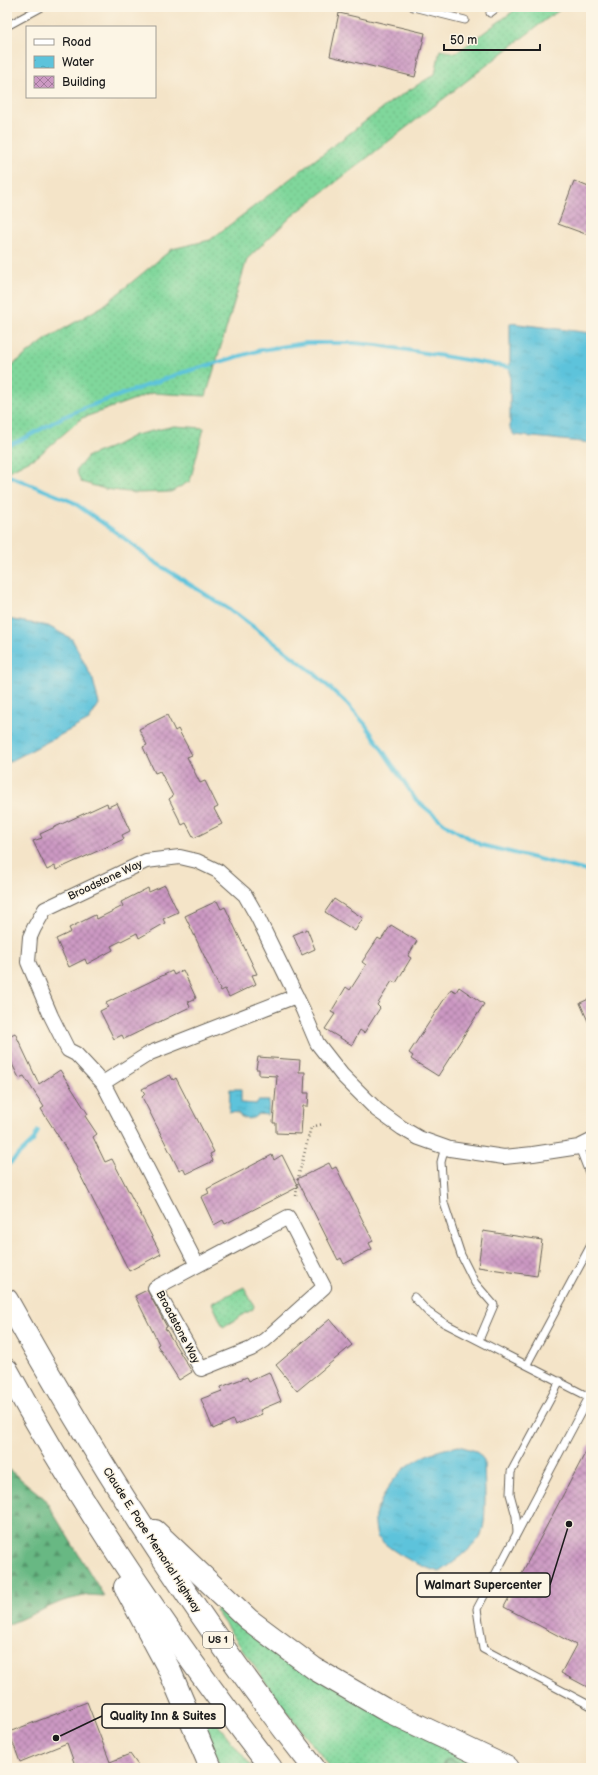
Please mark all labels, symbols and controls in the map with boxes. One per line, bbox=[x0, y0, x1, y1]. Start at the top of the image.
legend bbox=[26, 26, 156, 98]
scale bar bbox=[444, 26, 540, 52]
text: 50 m bbox=[450, 33, 477, 48]
text: Road bbox=[62, 35, 91, 50]
text: Water bbox=[62, 55, 94, 70]
text: Building bbox=[62, 75, 106, 90]
street label: Broadstone Way bbox=[66, 857, 144, 903]
street label: Broadstone Way bbox=[153, 1288, 203, 1366]
street label: Claude E. Pope Memorial Highway bbox=[100, 1465, 204, 1615]
callout: Walmart Supercenter bbox=[417, 1573, 550, 1597]
text: Walmart Supercenter bbox=[424, 1578, 542, 1593]
road number: US 1 bbox=[203, 1632, 233, 1648]
callout: Quality Inn & Suites bbox=[102, 1704, 225, 1728]
text: Quality Inn & Suites bbox=[110, 1709, 216, 1724]

